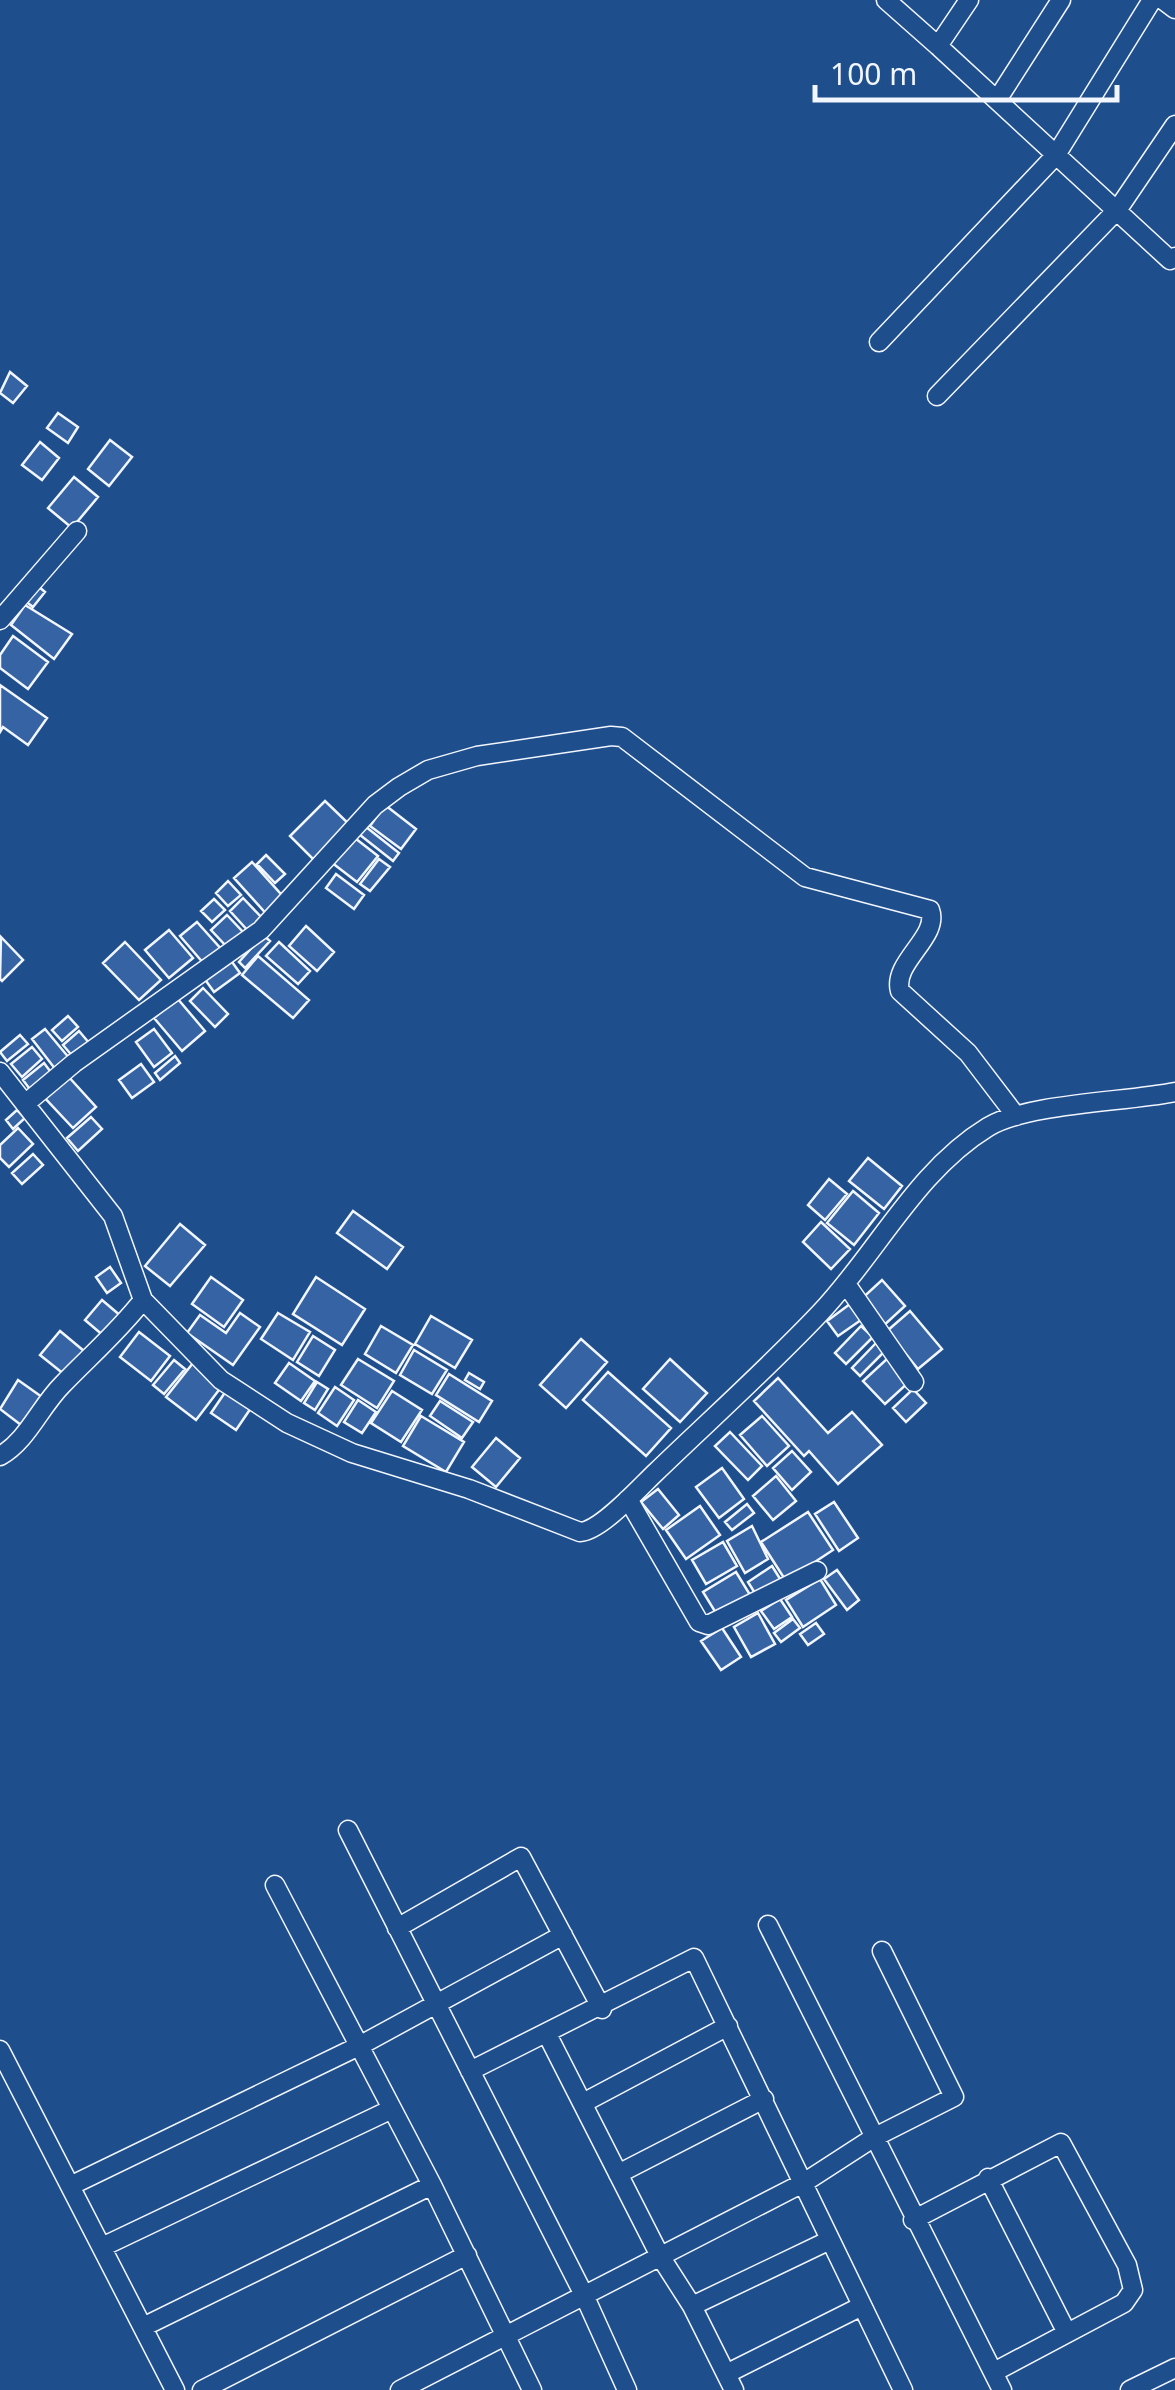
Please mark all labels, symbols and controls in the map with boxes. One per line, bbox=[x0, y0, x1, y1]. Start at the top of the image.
scale bar bbox=[815, 40, 1118, 102]
text: 100 m bbox=[830, 53, 917, 94]

